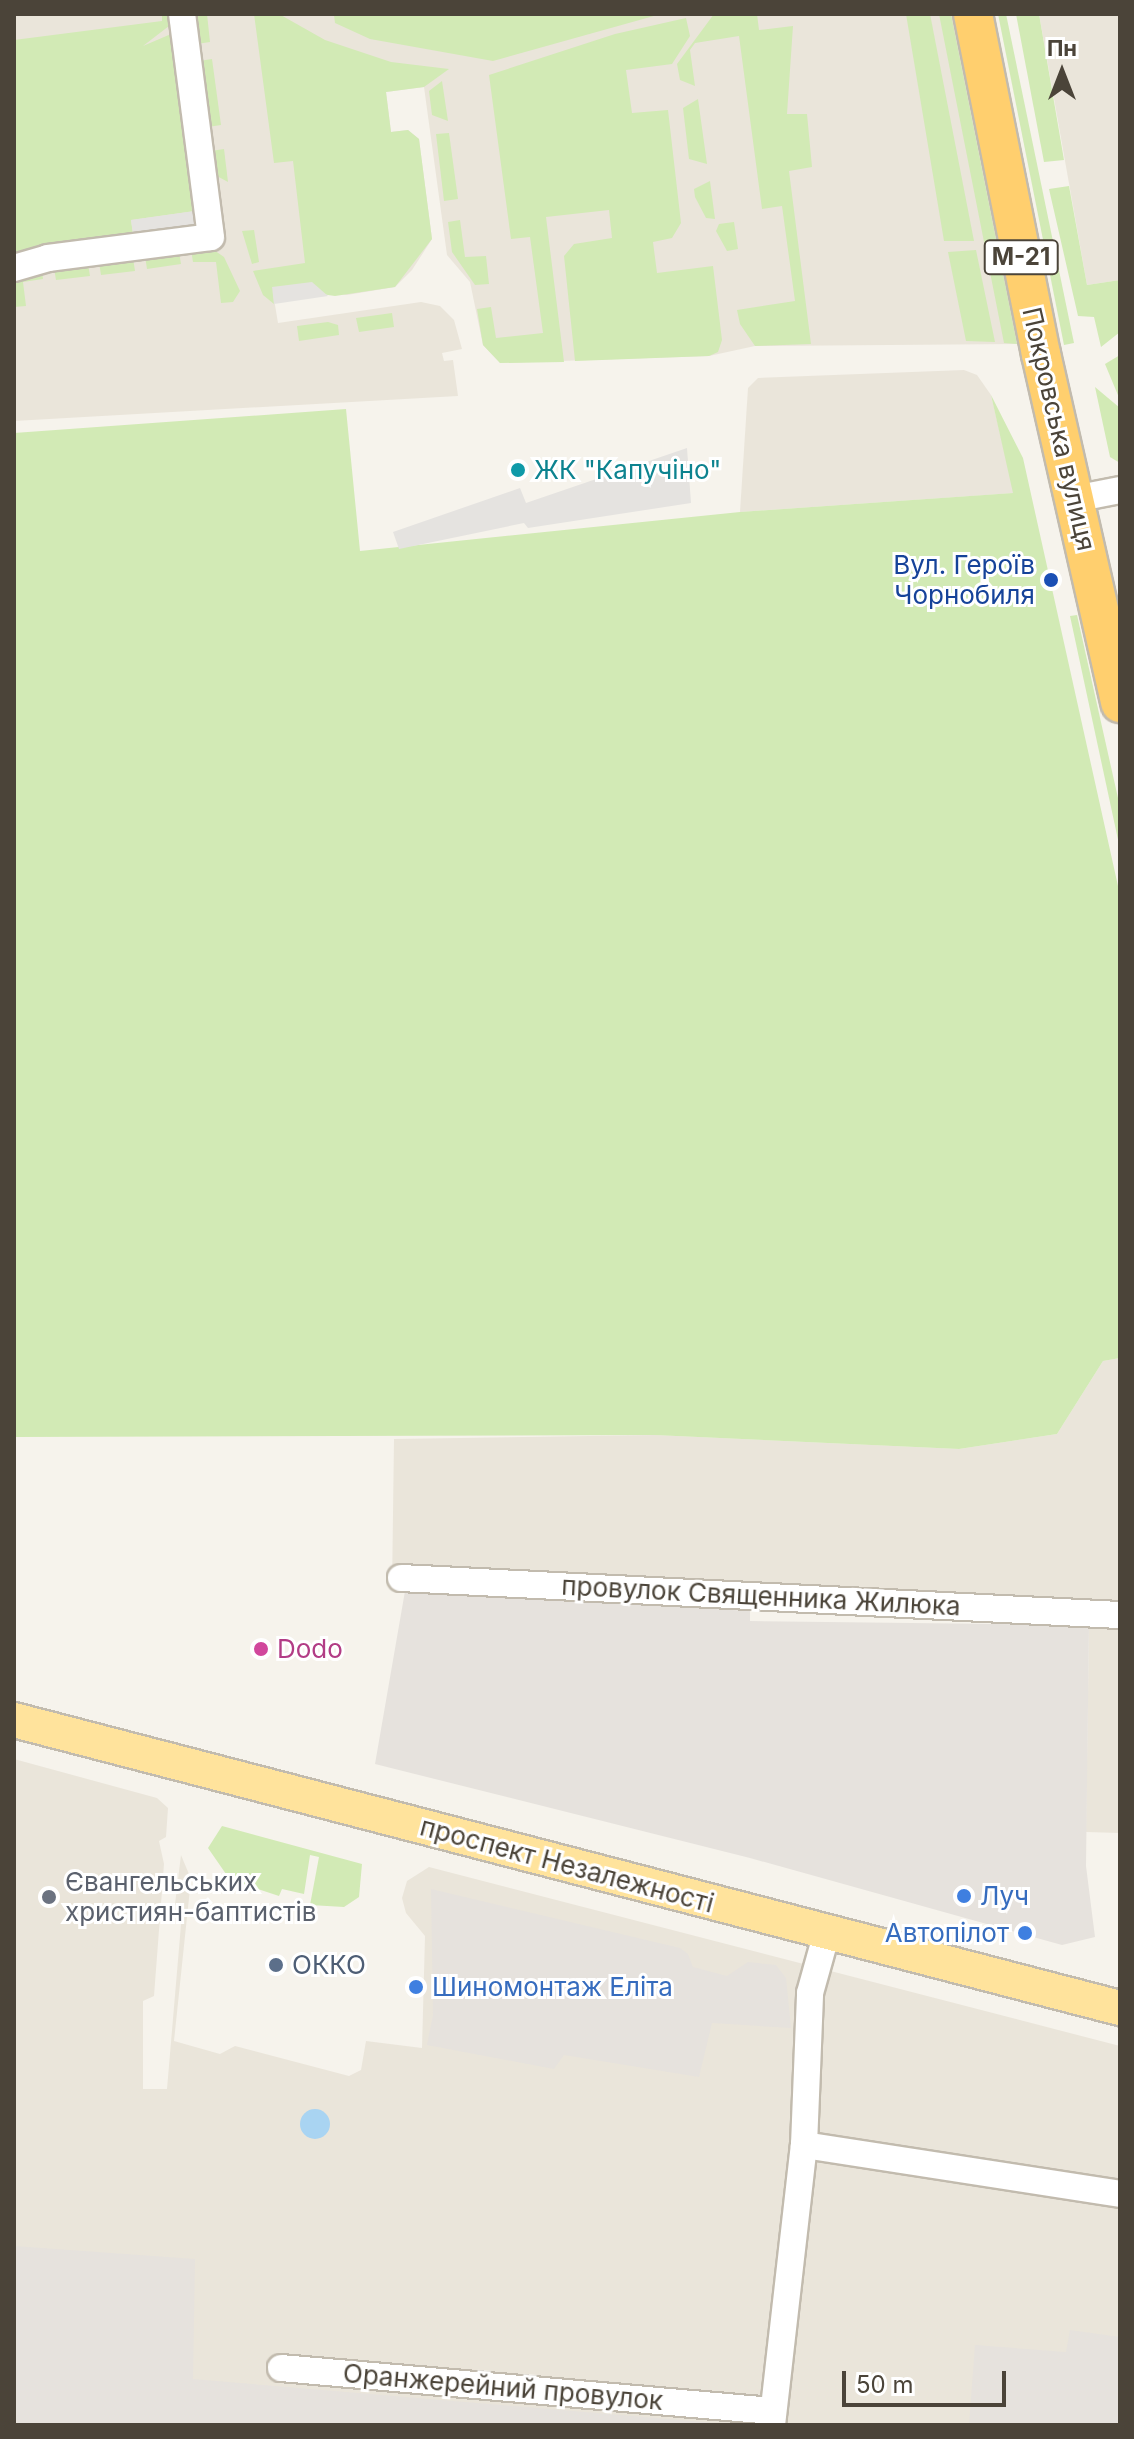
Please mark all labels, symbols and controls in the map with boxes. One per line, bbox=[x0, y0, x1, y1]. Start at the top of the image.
north arrow bbox=[1022, 32, 1102, 112]
text: Пн bbox=[1047, 35, 1077, 61]
road number: М-21 bbox=[983, 237, 1059, 277]
street label: Покровська вулиця bbox=[1016, 304, 1102, 554]
place label: ЖК "Капучіно" bbox=[534, 454, 721, 486]
marker: ЖК "Капучіно" bbox=[509, 461, 527, 479]
place label: Вул. Героїв Чорнобиля bbox=[893, 549, 1035, 610]
marker: Вул. Героїв Чорнобиля bbox=[1042, 571, 1060, 589]
street label: провулок Священника Жилюка bbox=[561, 1570, 961, 1622]
place label: Dodo bbox=[277, 1633, 343, 1665]
marker: Dodo bbox=[252, 1640, 270, 1658]
street label: проспект Незалежності bbox=[417, 1811, 717, 1919]
place label: Євангельських християн-баптистів bbox=[65, 1866, 317, 1928]
place label: Луч bbox=[980, 1880, 1029, 1912]
marker: Луч bbox=[955, 1887, 973, 1905]
marker: Євангельських християн-баптистів bbox=[40, 1888, 58, 1906]
place label: Автопілот bbox=[885, 1917, 1009, 1949]
marker: Автопілот bbox=[1016, 1924, 1034, 1942]
place label: ОККО bbox=[292, 1949, 366, 1981]
marker: ОККО bbox=[267, 1956, 285, 1974]
place label: Шиномонтаж Еліта bbox=[432, 1971, 673, 2003]
marker: Шиномонтаж Еліта bbox=[407, 1978, 425, 1996]
scale bar bbox=[846, 2355, 1010, 2405]
street label: Оранжерейний провулок bbox=[342, 2357, 664, 2417]
text: 50 m bbox=[856, 2370, 914, 2399]

